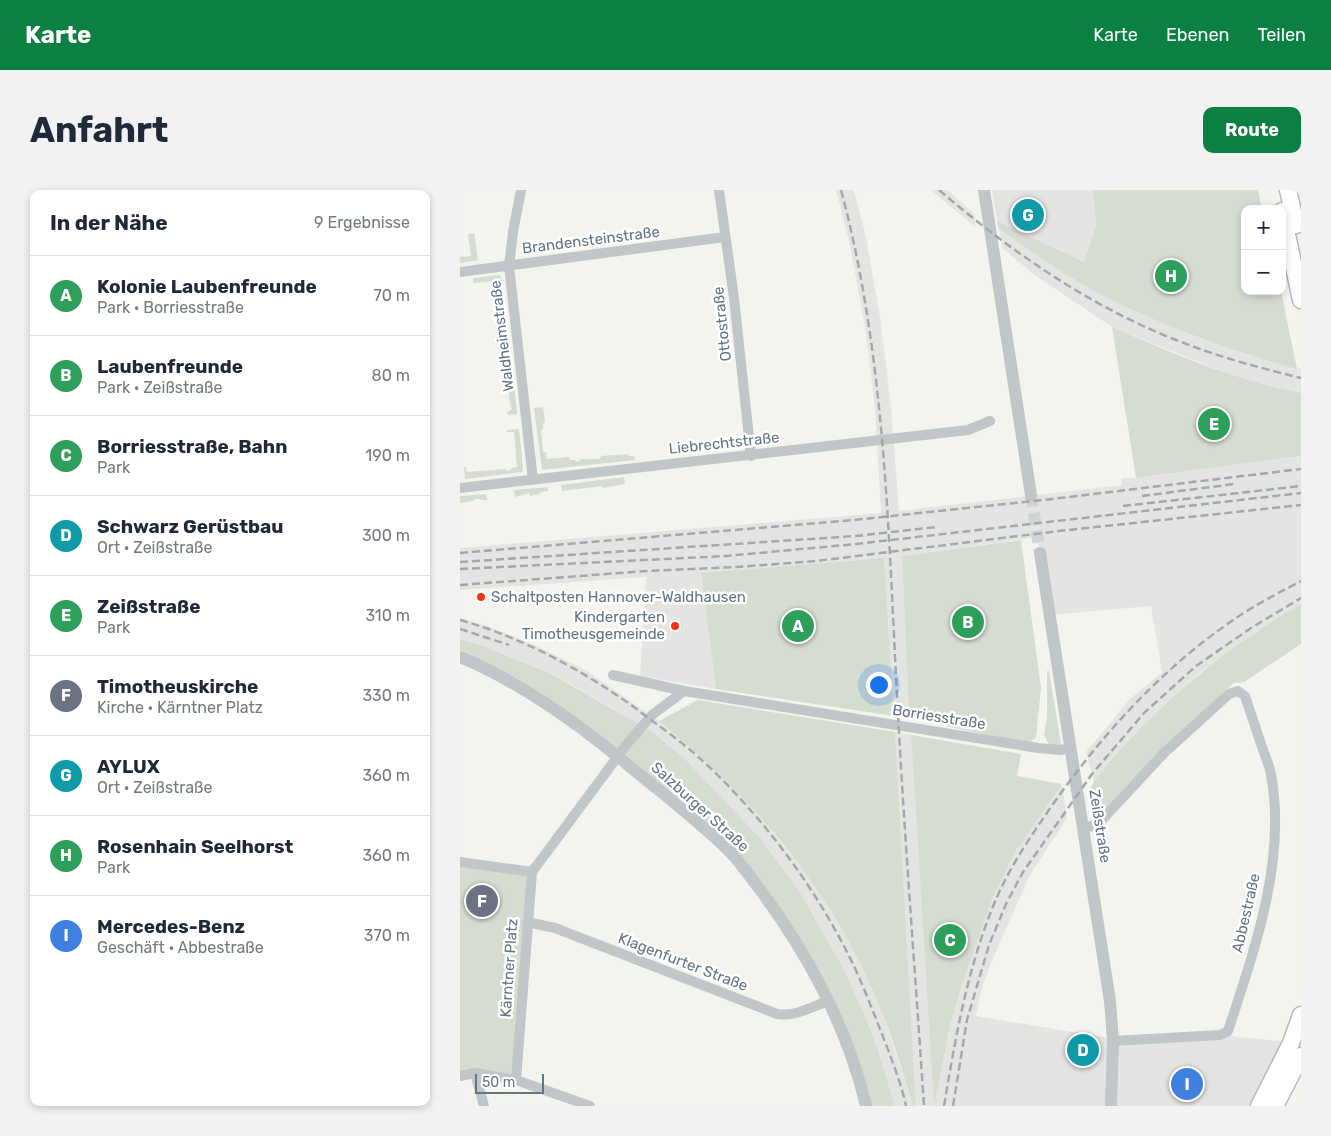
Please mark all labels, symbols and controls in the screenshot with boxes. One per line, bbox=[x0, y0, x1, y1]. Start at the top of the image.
text: Karte bbox=[25, 21, 91, 49]
text: Karte bbox=[1093, 24, 1138, 46]
text: Ebenen bbox=[1166, 24, 1230, 46]
text: Teilen bbox=[1258, 24, 1306, 46]
button: Route bbox=[1203, 107, 1301, 153]
text: Anfahrt bbox=[30, 109, 168, 151]
pin: G bbox=[1012, 196, 1044, 234]
map controls bbox=[1241, 205, 1286, 295]
button: + bbox=[1241, 205, 1286, 250]
text: In der Nähe bbox=[50, 210, 168, 235]
text: 9 Ergebnisse bbox=[314, 213, 410, 232]
street label: Brandensteinstraße bbox=[521, 223, 661, 257]
button: − bbox=[1241, 250, 1286, 295]
pin: H bbox=[1155, 257, 1187, 295]
text: Kolonie Laubenfreunde bbox=[97, 275, 317, 298]
street label: Waldheimstraße bbox=[486, 279, 518, 393]
text: A bbox=[60, 286, 72, 305]
text: 70 m bbox=[373, 286, 410, 305]
street label: Ottostraße bbox=[709, 286, 735, 362]
text: Park · Borriesstraße bbox=[97, 298, 244, 317]
text: Laubenfreunde bbox=[97, 355, 243, 378]
text: B bbox=[60, 366, 72, 385]
text: 80 m bbox=[372, 366, 410, 385]
text: Park · Zeißstraße bbox=[97, 378, 222, 397]
pin: E bbox=[1198, 405, 1230, 443]
street label: Liebrechtstraße bbox=[668, 428, 780, 458]
text: Borriesstraße, Bahn bbox=[97, 435, 287, 458]
text: C bbox=[60, 446, 72, 465]
text: 190 m bbox=[365, 446, 410, 465]
text: Park bbox=[97, 458, 130, 477]
text: Schwarz Gerüstbau bbox=[97, 515, 283, 538]
text: D bbox=[60, 526, 72, 545]
text: 300 m bbox=[362, 526, 410, 545]
text: Ort · Zeißstraße bbox=[97, 538, 212, 557]
place label: Schaltposten Hannover-Waldhausen bbox=[491, 588, 746, 606]
marker: Schaltposten Hannover-Waldhausen bbox=[475, 591, 487, 603]
text: Zeißstraße bbox=[97, 595, 201, 618]
pin: B bbox=[952, 603, 984, 641]
text: E bbox=[61, 606, 71, 625]
text: 310 m bbox=[366, 606, 410, 625]
pin: A bbox=[782, 607, 814, 645]
place label: Kindergarten Timotheusgemeinde bbox=[522, 608, 665, 643]
text: Park bbox=[97, 618, 130, 637]
marker: Kindergarten Timotheusgemeinde bbox=[669, 620, 681, 632]
your location bbox=[866, 672, 892, 698]
text: Timotheuskirche bbox=[97, 675, 258, 698]
text: F bbox=[61, 686, 71, 705]
text: 330 m bbox=[362, 686, 410, 705]
text: Kirche · Kärntner Platz bbox=[97, 698, 263, 717]
street label: Borriesstraße bbox=[891, 701, 987, 733]
text: AYLUX bbox=[97, 755, 160, 778]
street label: Salzburger Straße bbox=[648, 758, 752, 856]
text: G bbox=[60, 766, 72, 785]
text: 360 m bbox=[362, 766, 410, 785]
text: Ort · Zeißstraße bbox=[97, 778, 212, 797]
street label: Zeißstraße bbox=[1085, 788, 1115, 864]
text: Rosenhain Seelhorst bbox=[97, 835, 293, 858]
text: H bbox=[60, 846, 72, 865]
text: 360 m bbox=[362, 846, 410, 865]
text: Park bbox=[97, 858, 130, 877]
street label: Abbestraße bbox=[1228, 872, 1264, 954]
pin: F bbox=[466, 882, 498, 920]
text: Mercedes-Benz bbox=[97, 915, 245, 938]
street label: Kärntner Platz bbox=[497, 918, 521, 1018]
pin: C bbox=[934, 921, 966, 959]
text: I bbox=[63, 926, 69, 945]
text: 370 m bbox=[364, 926, 410, 945]
street label: Klagenfurter Straße bbox=[616, 929, 750, 995]
text: Geschäft · Abbestraße bbox=[97, 938, 264, 957]
pin: D bbox=[1067, 1031, 1099, 1069]
pin: I bbox=[1171, 1065, 1203, 1103]
scale bar bbox=[475, 1071, 544, 1094]
text: 50 m bbox=[482, 1074, 515, 1091]

